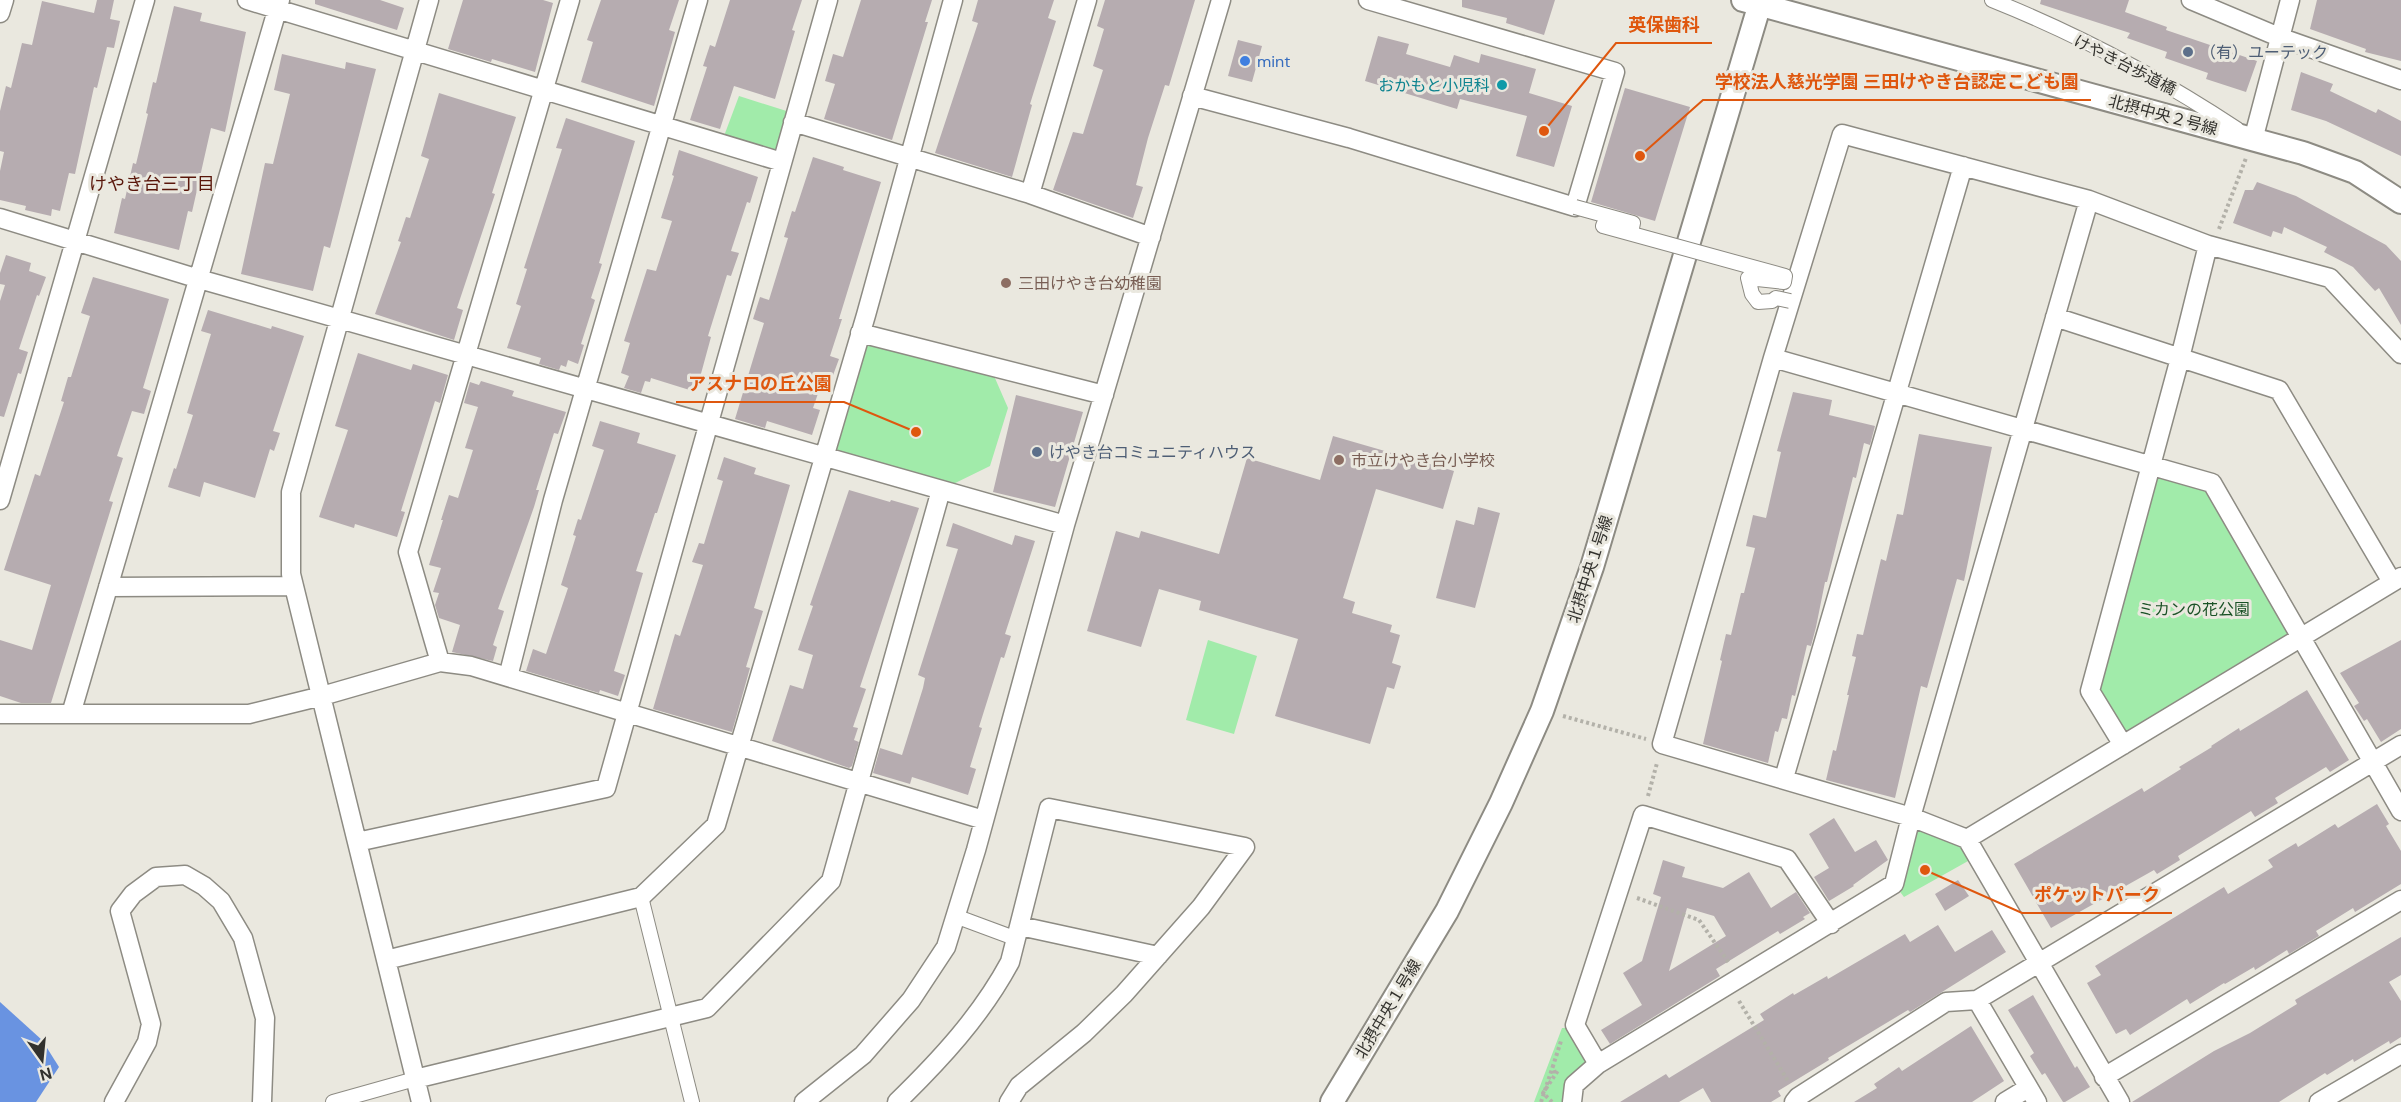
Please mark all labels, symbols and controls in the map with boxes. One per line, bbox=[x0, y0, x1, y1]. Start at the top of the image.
callout: 英保歯科 bbox=[1616, 7, 1712, 43]
text: 英保歯科 bbox=[1628, 13, 1700, 37]
street label: けやき台歩道橋 bbox=[2070, 30, 2180, 100]
place label: （有）ユーテック bbox=[2200, 42, 2328, 63]
marker: （有）ユーテック bbox=[2181, 45, 2195, 59]
place label: mint bbox=[1257, 51, 1291, 72]
marker: mint bbox=[1238, 54, 1252, 68]
callout: 学校法人慈光学園 三田けやき台認定こども園 bbox=[1703, 64, 2091, 100]
text: 学校法人慈光学園 三田けやき台認定こども園 bbox=[1715, 70, 2079, 94]
place label: おかもと小児科 bbox=[1378, 75, 1490, 96]
marker: おかもと小児科 bbox=[1495, 78, 1509, 92]
street label: 北摂中央２号線 bbox=[2106, 90, 2220, 140]
district label: けやき台三丁目 bbox=[89, 172, 215, 196]
place label: 三田けやき台幼稚園 bbox=[1018, 273, 1162, 294]
marker: 三田けやき台幼稚園 bbox=[999, 276, 1013, 290]
callout: アスナロの丘公園 bbox=[676, 366, 844, 402]
text: アスナロの丘公園 bbox=[688, 372, 832, 396]
place label: けやき台コミュニティハウス bbox=[1049, 442, 1256, 463]
marker: けやき台コミュニティハウス bbox=[1030, 445, 1044, 459]
place label: 市立けやき台小学校 bbox=[1351, 450, 1495, 471]
marker: 市立けやき台小学校 bbox=[1332, 453, 1346, 467]
street label: 北摂中央１号線 bbox=[1563, 512, 1617, 626]
park label: ミカンの花公園 bbox=[2138, 599, 2250, 620]
callout: ポケットパーク bbox=[2022, 877, 2172, 913]
text: ポケットパーク bbox=[2034, 883, 2160, 907]
street label: 北摂中央１号線 bbox=[1350, 956, 1426, 1062]
north arrow bbox=[12, 1030, 72, 1090]
text: N bbox=[37, 1062, 54, 1086]

